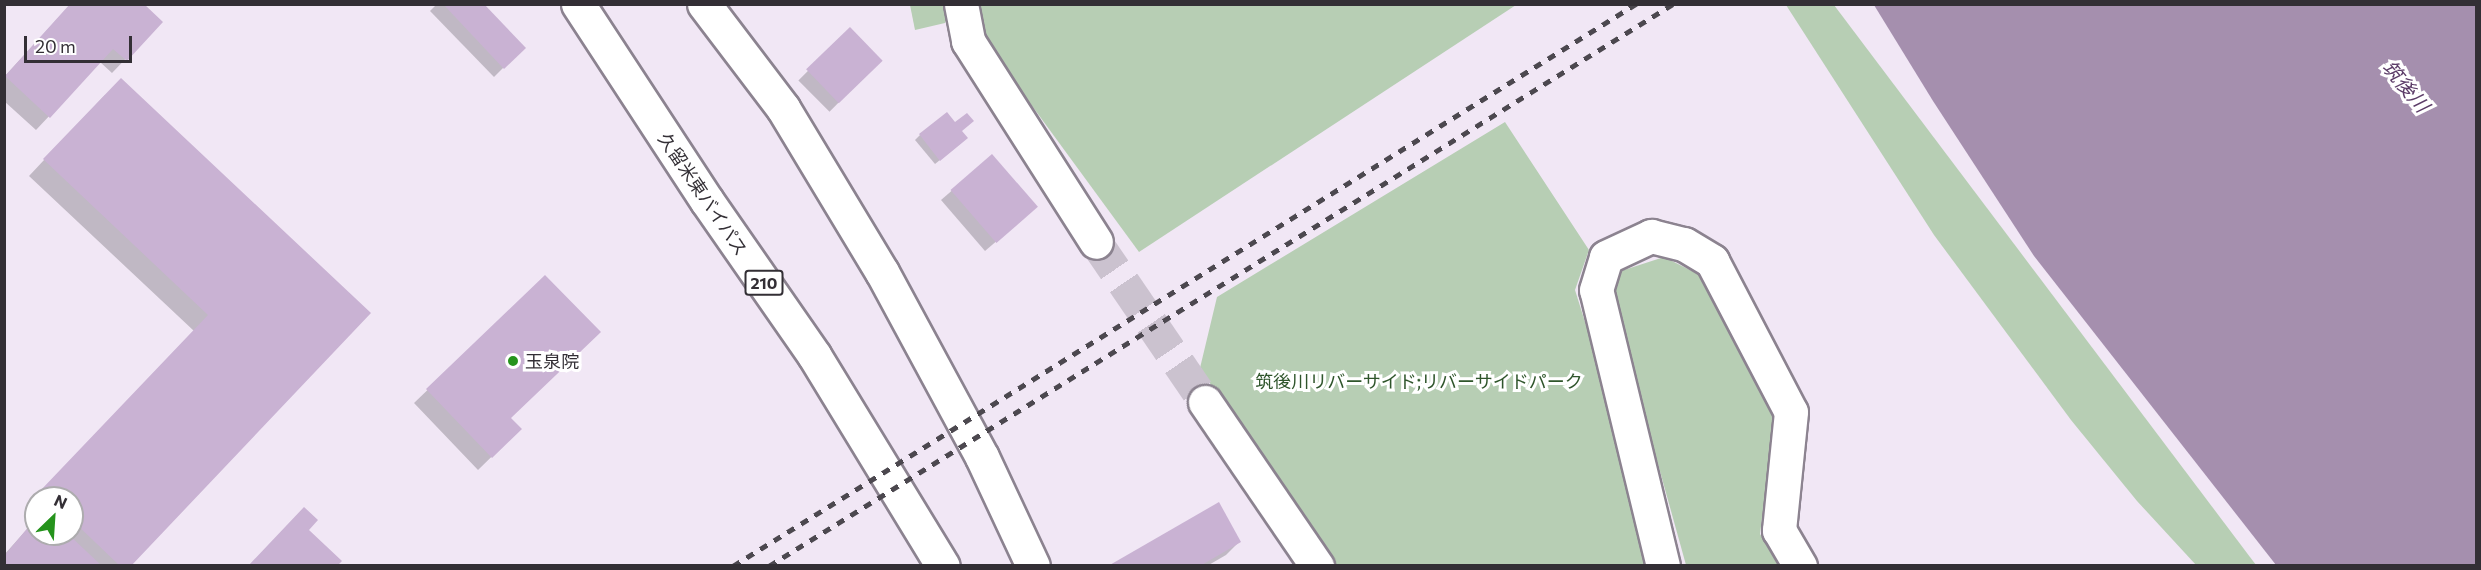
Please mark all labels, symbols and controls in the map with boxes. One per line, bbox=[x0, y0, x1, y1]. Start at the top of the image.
scale bar bbox=[27, 24, 135, 62]
text: 20 m bbox=[35, 35, 76, 57]
water label: 筑後川 bbox=[2378, 55, 2434, 117]
street label: 久留米東バイパス bbox=[654, 128, 752, 260]
road number: 210 bbox=[744, 270, 783, 296]
place label: 玉泉院 bbox=[525, 350, 579, 372]
marker: 玉泉院 bbox=[506, 354, 520, 368]
park label: 筑後川リバーサイド;リバーサイドパーク bbox=[1255, 370, 1583, 392]
north arrow bbox=[24, 486, 84, 546]
text: N bbox=[52, 490, 70, 512]

